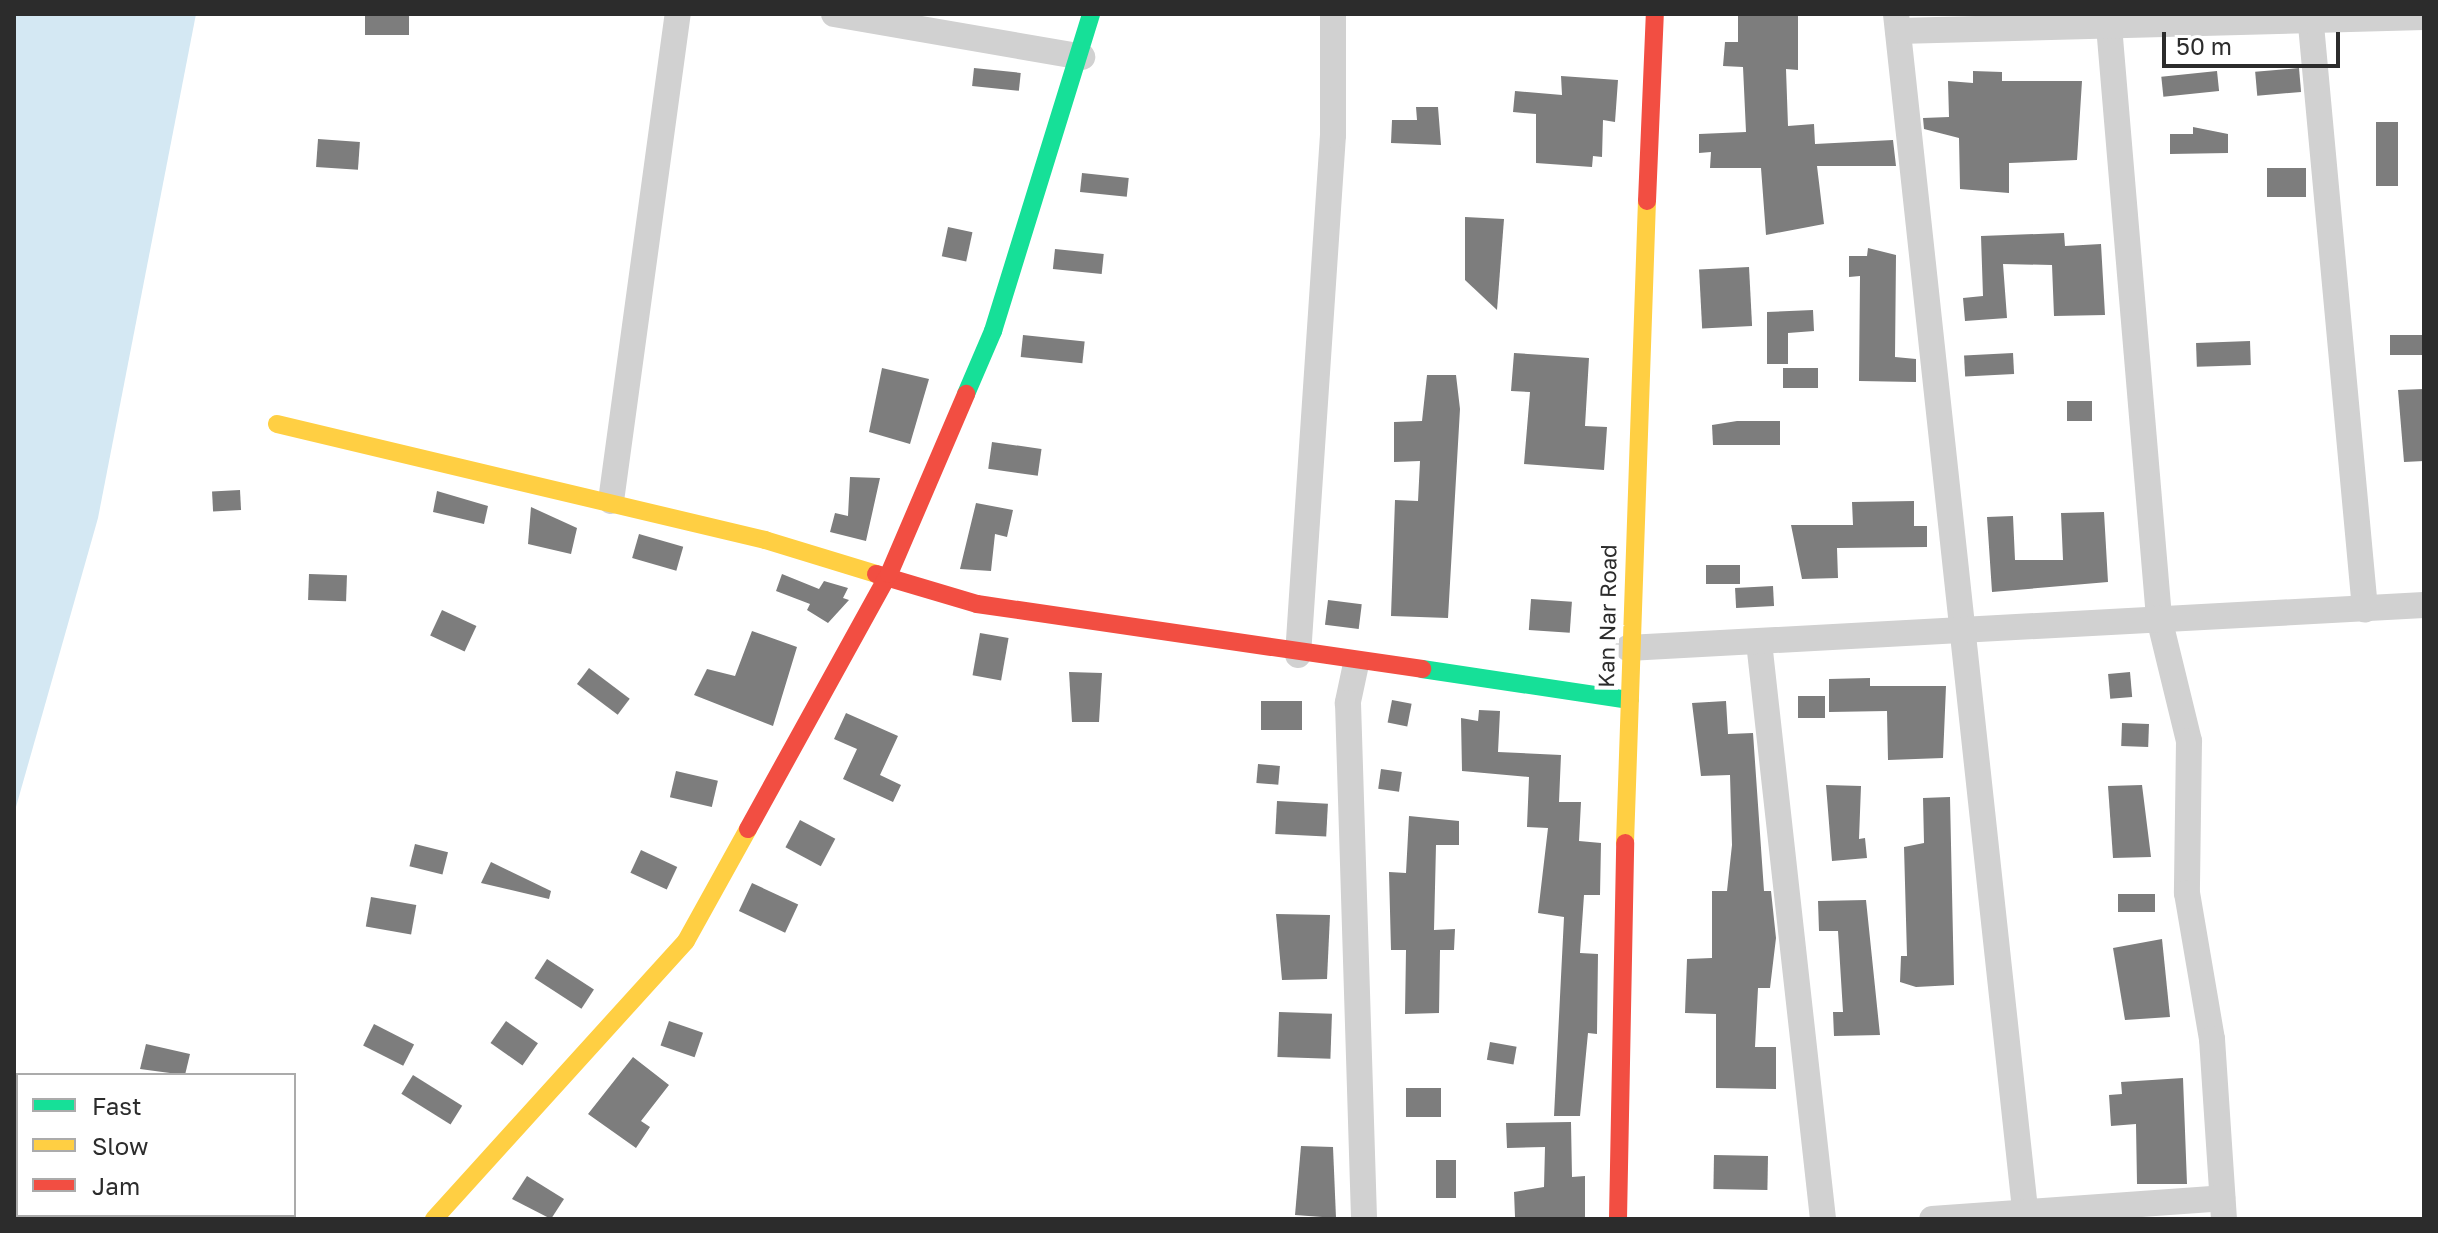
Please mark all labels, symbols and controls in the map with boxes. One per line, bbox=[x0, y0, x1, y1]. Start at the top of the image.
scale bar bbox=[2166, 16, 2344, 66]
text: 50 m bbox=[2176, 31, 2232, 60]
street label: Kan Nar Road bbox=[1593, 544, 1621, 688]
legend bbox=[16, 1073, 296, 1217]
text: Fast bbox=[92, 1091, 142, 1120]
text: Slow bbox=[92, 1131, 148, 1160]
text: Jam bbox=[92, 1171, 140, 1200]

